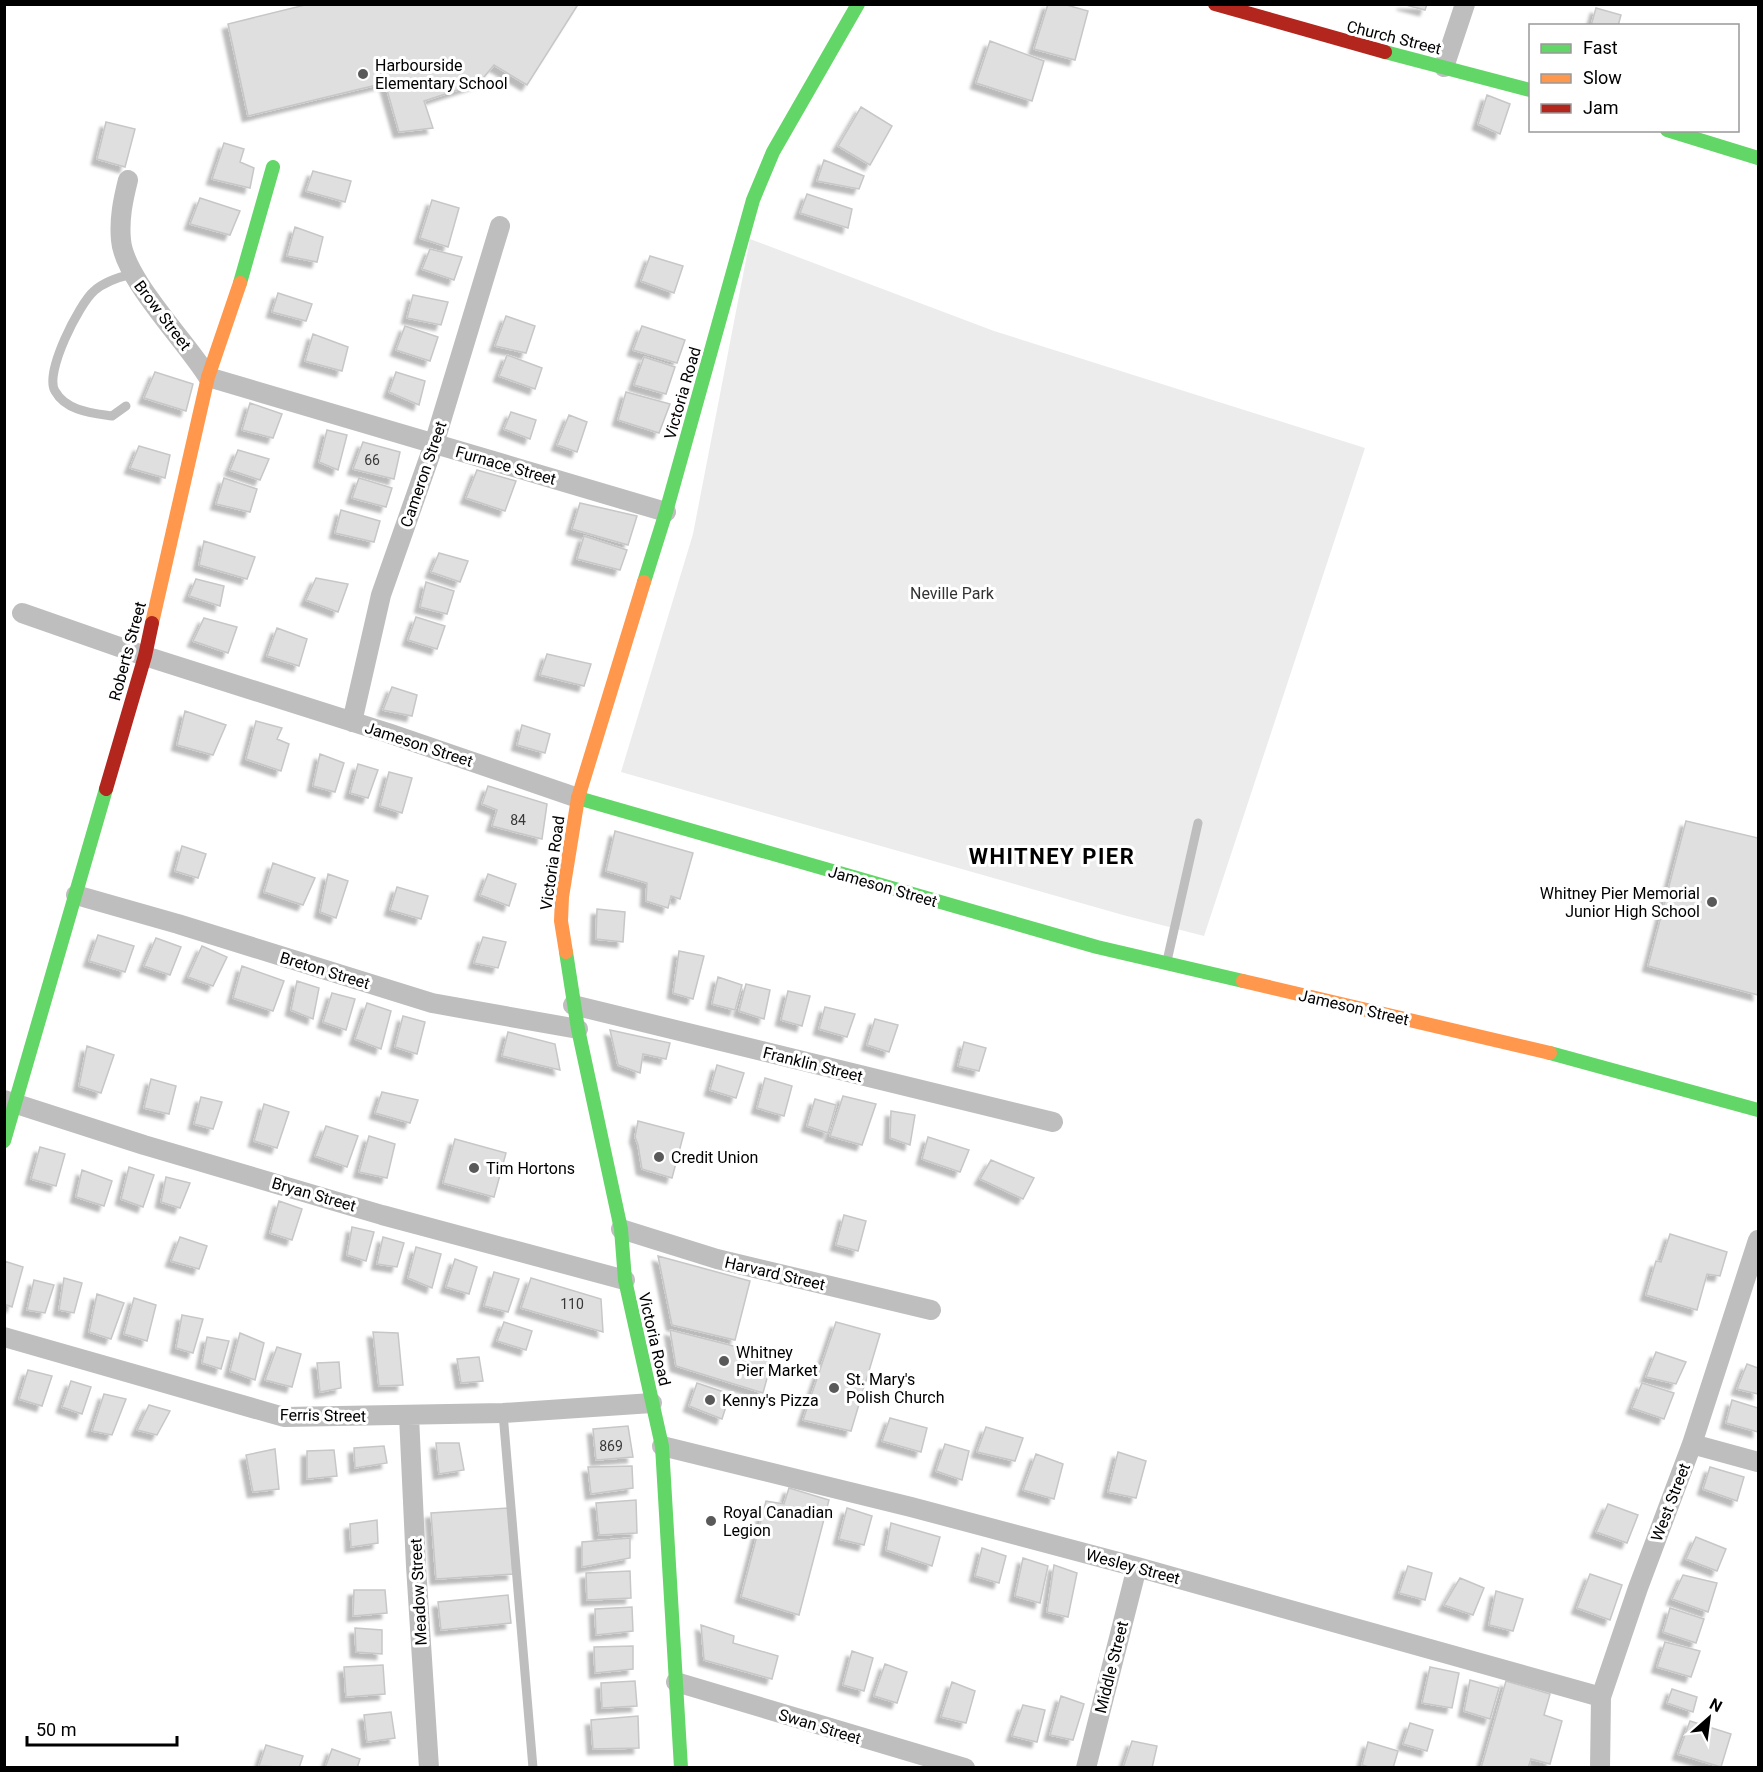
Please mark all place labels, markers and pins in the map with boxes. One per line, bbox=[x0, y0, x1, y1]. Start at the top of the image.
place label: Harbourside Elementary School bbox=[375, 56, 508, 93]
marker: Harbourside Elementary School bbox=[356, 67, 370, 81]
place label: Whitney Pier Memorial Junior High School bbox=[1540, 884, 1700, 921]
marker: Whitney Pier Memorial Junior High School bbox=[1705, 895, 1719, 909]
place label: Credit Union bbox=[671, 1148, 758, 1167]
marker: Credit Union bbox=[652, 1150, 666, 1164]
place label: Tim Hortons bbox=[486, 1159, 575, 1178]
marker: Tim Hortons bbox=[467, 1161, 481, 1175]
place label: Whitney Pier Market bbox=[736, 1343, 818, 1380]
marker: Whitney Pier Market bbox=[717, 1354, 731, 1368]
place label: St. Mary's Polish Church bbox=[846, 1370, 944, 1407]
marker: St. Mary's Polish Church bbox=[827, 1381, 841, 1395]
place label: Kenny's Pizza bbox=[722, 1391, 819, 1410]
marker: Kenny's Pizza bbox=[703, 1393, 717, 1407]
place label: Royal Canadian Legion bbox=[723, 1503, 833, 1540]
marker: Royal Canadian Legion bbox=[704, 1514, 718, 1528]

